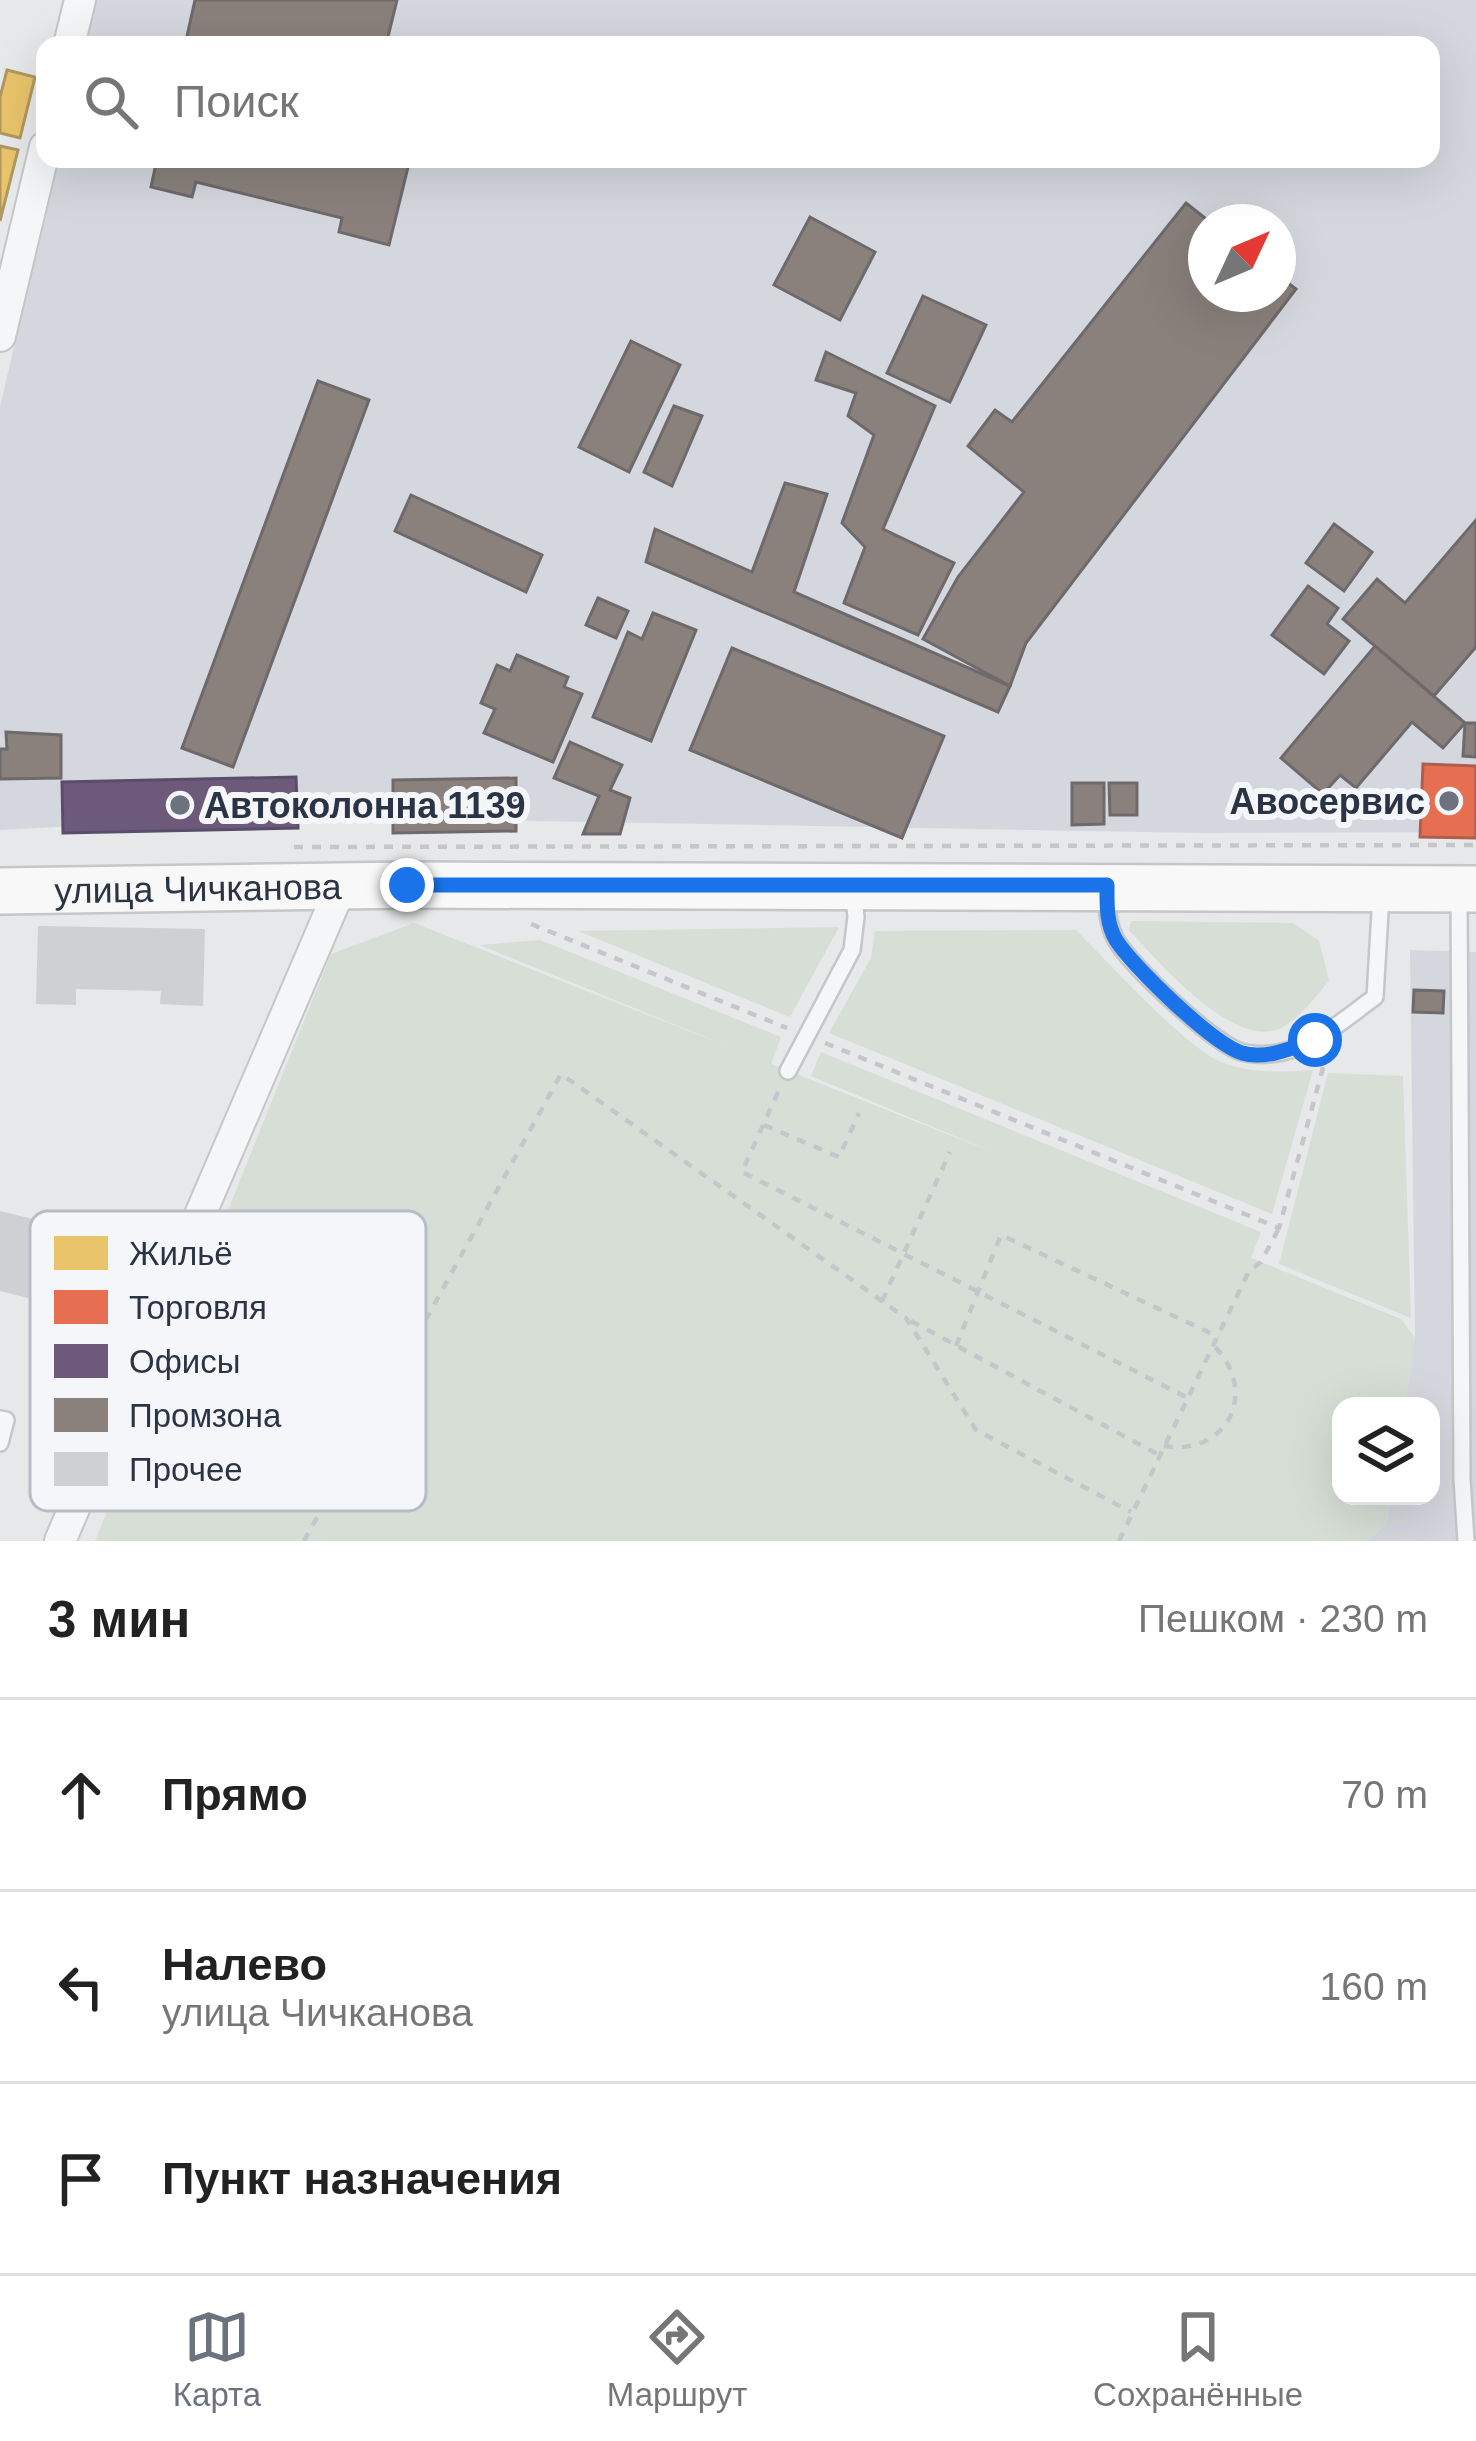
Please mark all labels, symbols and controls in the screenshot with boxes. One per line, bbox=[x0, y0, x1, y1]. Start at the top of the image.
search box bbox=[36, 36, 1440, 168]
icon: search bbox=[78, 69, 144, 135]
text: Поиск bbox=[174, 76, 299, 127]
north arrow bbox=[1188, 204, 1296, 312]
place label: Авосервис bbox=[1230, 781, 1425, 822]
place label: Автоколонна 1139 bbox=[204, 785, 525, 826]
marker: Авосервис bbox=[1436, 788, 1462, 814]
marker: Автоколонна 1139 bbox=[167, 792, 193, 818]
route end bbox=[380, 858, 434, 912]
street label: улица Чичканова bbox=[54, 866, 343, 911]
route start bbox=[1288, 1013, 1342, 1067]
legend bbox=[30, 1211, 426, 1511]
text: Жильё bbox=[129, 1235, 233, 1272]
text: Торговля bbox=[129, 1289, 267, 1326]
text: Офисы bbox=[129, 1343, 240, 1380]
text: Промзона bbox=[129, 1397, 282, 1434]
map controls bbox=[1332, 1397, 1440, 1505]
button: layers bbox=[1332, 1397, 1440, 1505]
text: Прочее bbox=[129, 1451, 243, 1488]
text: 3 мин bbox=[48, 1591, 190, 1648]
text: Пешком · 230 m bbox=[1138, 1597, 1428, 1640]
icon: ahead bbox=[48, 1762, 114, 1828]
text: Прямо bbox=[162, 1769, 308, 1820]
text: 70 m bbox=[1341, 1773, 1428, 1816]
text: Налево bbox=[162, 1939, 327, 1990]
icon: left bbox=[48, 1954, 114, 2020]
text: 160 m bbox=[1320, 1965, 1428, 2008]
text: улица Чичканова bbox=[162, 1991, 473, 2034]
icon: arrive bbox=[48, 2146, 114, 2212]
text: Пункт назначения bbox=[162, 2153, 562, 2204]
tab: Карта bbox=[173, 2304, 261, 2414]
tab: Маршрут bbox=[607, 2304, 747, 2414]
tab: Сохранённые bbox=[1093, 2304, 1303, 2414]

